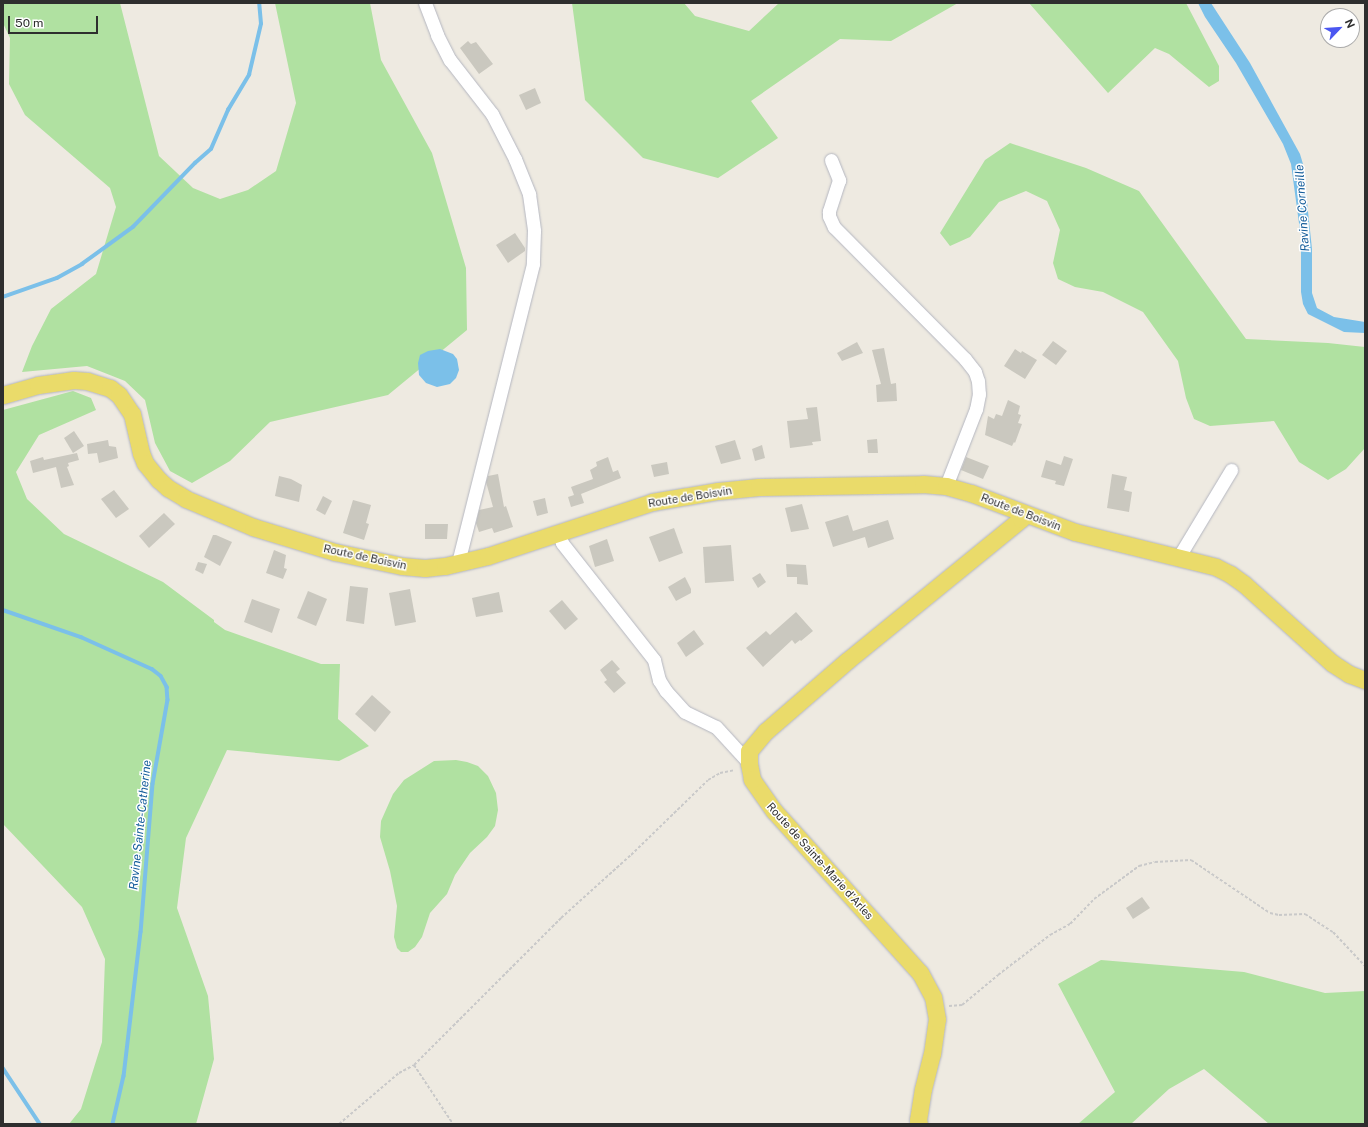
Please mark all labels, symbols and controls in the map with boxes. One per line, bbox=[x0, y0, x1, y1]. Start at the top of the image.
scale bar bbox=[10, 8, 100, 34]
north arrow bbox=[1320, 8, 1360, 48]
text: 50 m bbox=[15, 16, 43, 30]
text: N bbox=[1343, 17, 1357, 30]
water label: Ravine Corneille bbox=[1293, 164, 1313, 252]
street label: Route de Boisvin bbox=[647, 484, 733, 510]
street label: Route de Boisvin bbox=[979, 491, 1063, 533]
street label: Route de Boisvin bbox=[322, 542, 408, 572]
water label: Ravine Sainte-Catherine bbox=[127, 759, 155, 891]
street label: Route de Sainte-Marie d'Arles bbox=[764, 800, 876, 922]

